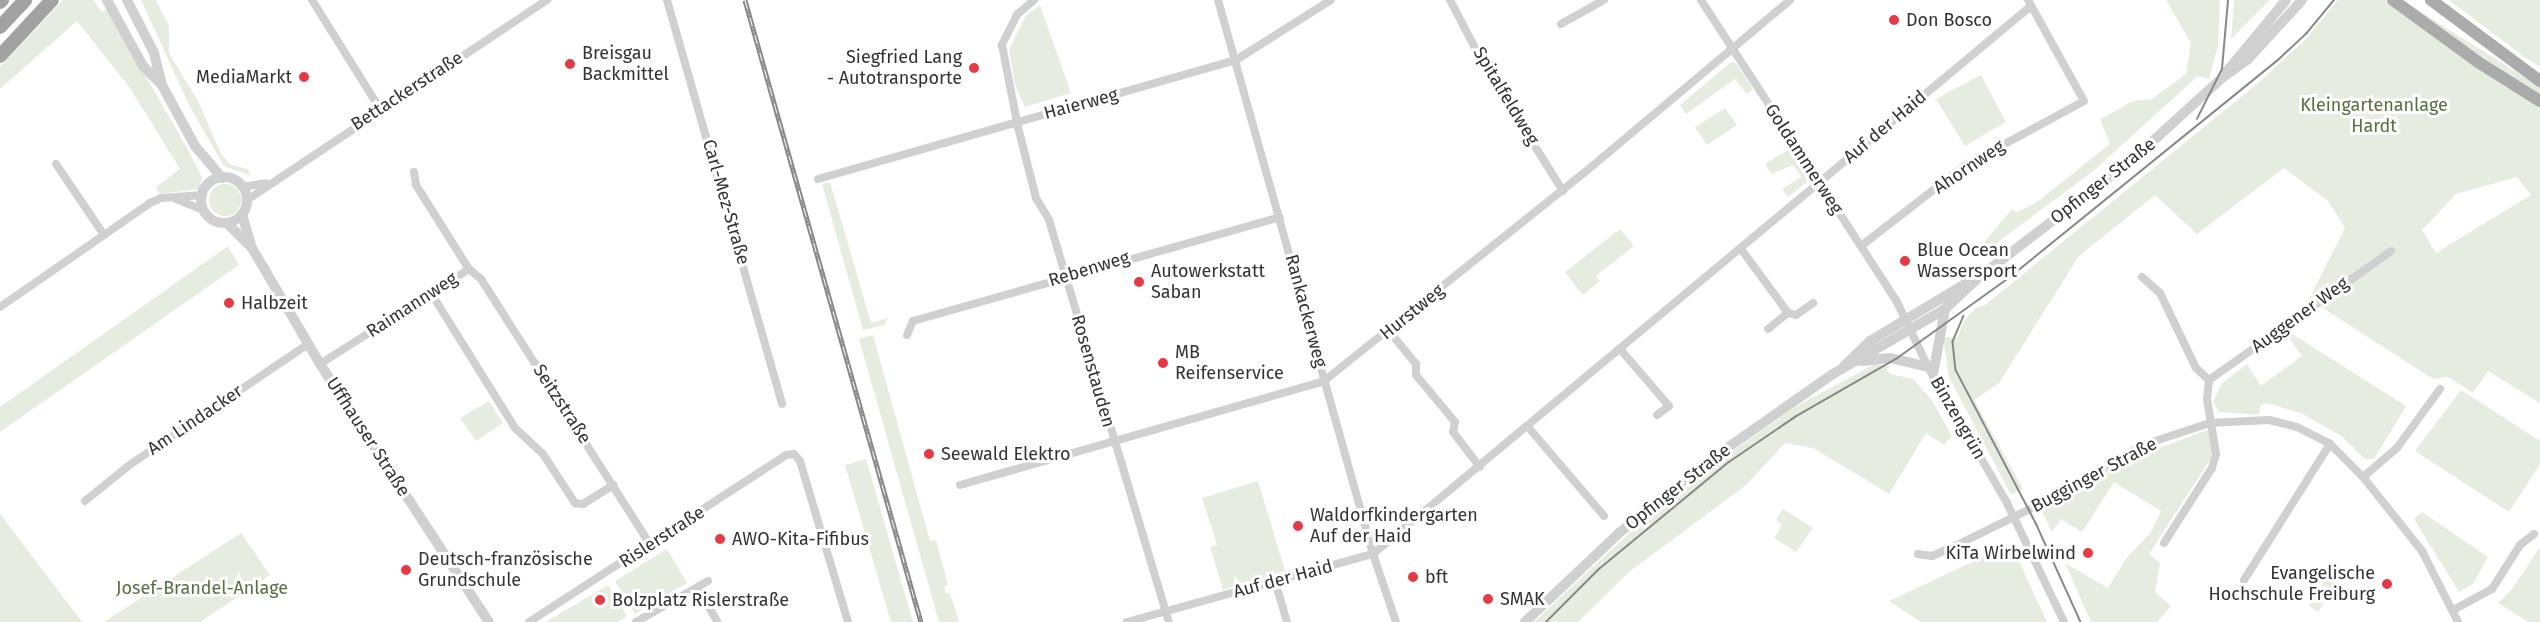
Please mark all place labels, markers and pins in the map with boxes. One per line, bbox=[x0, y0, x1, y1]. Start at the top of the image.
place label: Don Bosco bbox=[1906, 9, 1992, 31]
marker: Don Bosco bbox=[1887, 13, 1901, 27]
place label: Breisgau Backmittel bbox=[582, 43, 669, 86]
place label: Siegfried Lang - Autotransporte bbox=[827, 47, 962, 90]
marker: Breisgau Backmittel bbox=[563, 57, 577, 71]
marker: Siegfried Lang - Autotransporte bbox=[967, 61, 981, 75]
place label: MediaMarkt bbox=[196, 66, 292, 88]
marker: MediaMarkt bbox=[297, 70, 311, 84]
place label: Blue Ocean Wassersport bbox=[1917, 240, 2017, 282]
marker: Blue Ocean Wassersport bbox=[1898, 254, 1912, 268]
place label: Autowerkstatt Saban bbox=[1151, 261, 1265, 304]
marker: Autowerkstatt Saban bbox=[1132, 275, 1146, 289]
place label: Halbzeit bbox=[241, 292, 308, 314]
marker: Halbzeit bbox=[222, 296, 236, 310]
place label: MB Reifenservice bbox=[1175, 342, 1284, 385]
marker: MB Reifenservice bbox=[1156, 356, 1170, 370]
place label: Seewald Elektro bbox=[941, 443, 1071, 465]
marker: Seewald Elektro bbox=[922, 447, 936, 461]
place label: Waldorfkindergarten Auf der Haid bbox=[1310, 505, 1478, 548]
marker: Waldorfkindergarten Auf der Haid bbox=[1291, 519, 1305, 533]
place label: AWO-Kita-Fifibus bbox=[732, 528, 869, 550]
marker: AWO-Kita-Fifibus bbox=[713, 532, 727, 546]
place label: KiTa Wirbelwind bbox=[1945, 542, 2076, 564]
marker: KiTa Wirbelwind bbox=[2081, 546, 2095, 560]
place label: Deutsch-französische Grundschule bbox=[418, 549, 593, 592]
marker: Deutsch-französische Grundschule bbox=[399, 563, 413, 577]
place label: Evangelische Hochschule Freiburg bbox=[2209, 563, 2375, 606]
place label: bft bbox=[1425, 566, 1448, 588]
marker: bft bbox=[1406, 570, 1420, 584]
marker: Evangelische Hochschule Freiburg bbox=[2380, 577, 2394, 591]
place label: SMAK bbox=[1500, 588, 1545, 610]
place label: Bolzplatz Rislerstraße bbox=[612, 589, 789, 611]
marker: SMAK bbox=[1481, 592, 1495, 606]
marker: Bolzplatz Rislerstraße bbox=[593, 593, 607, 607]

